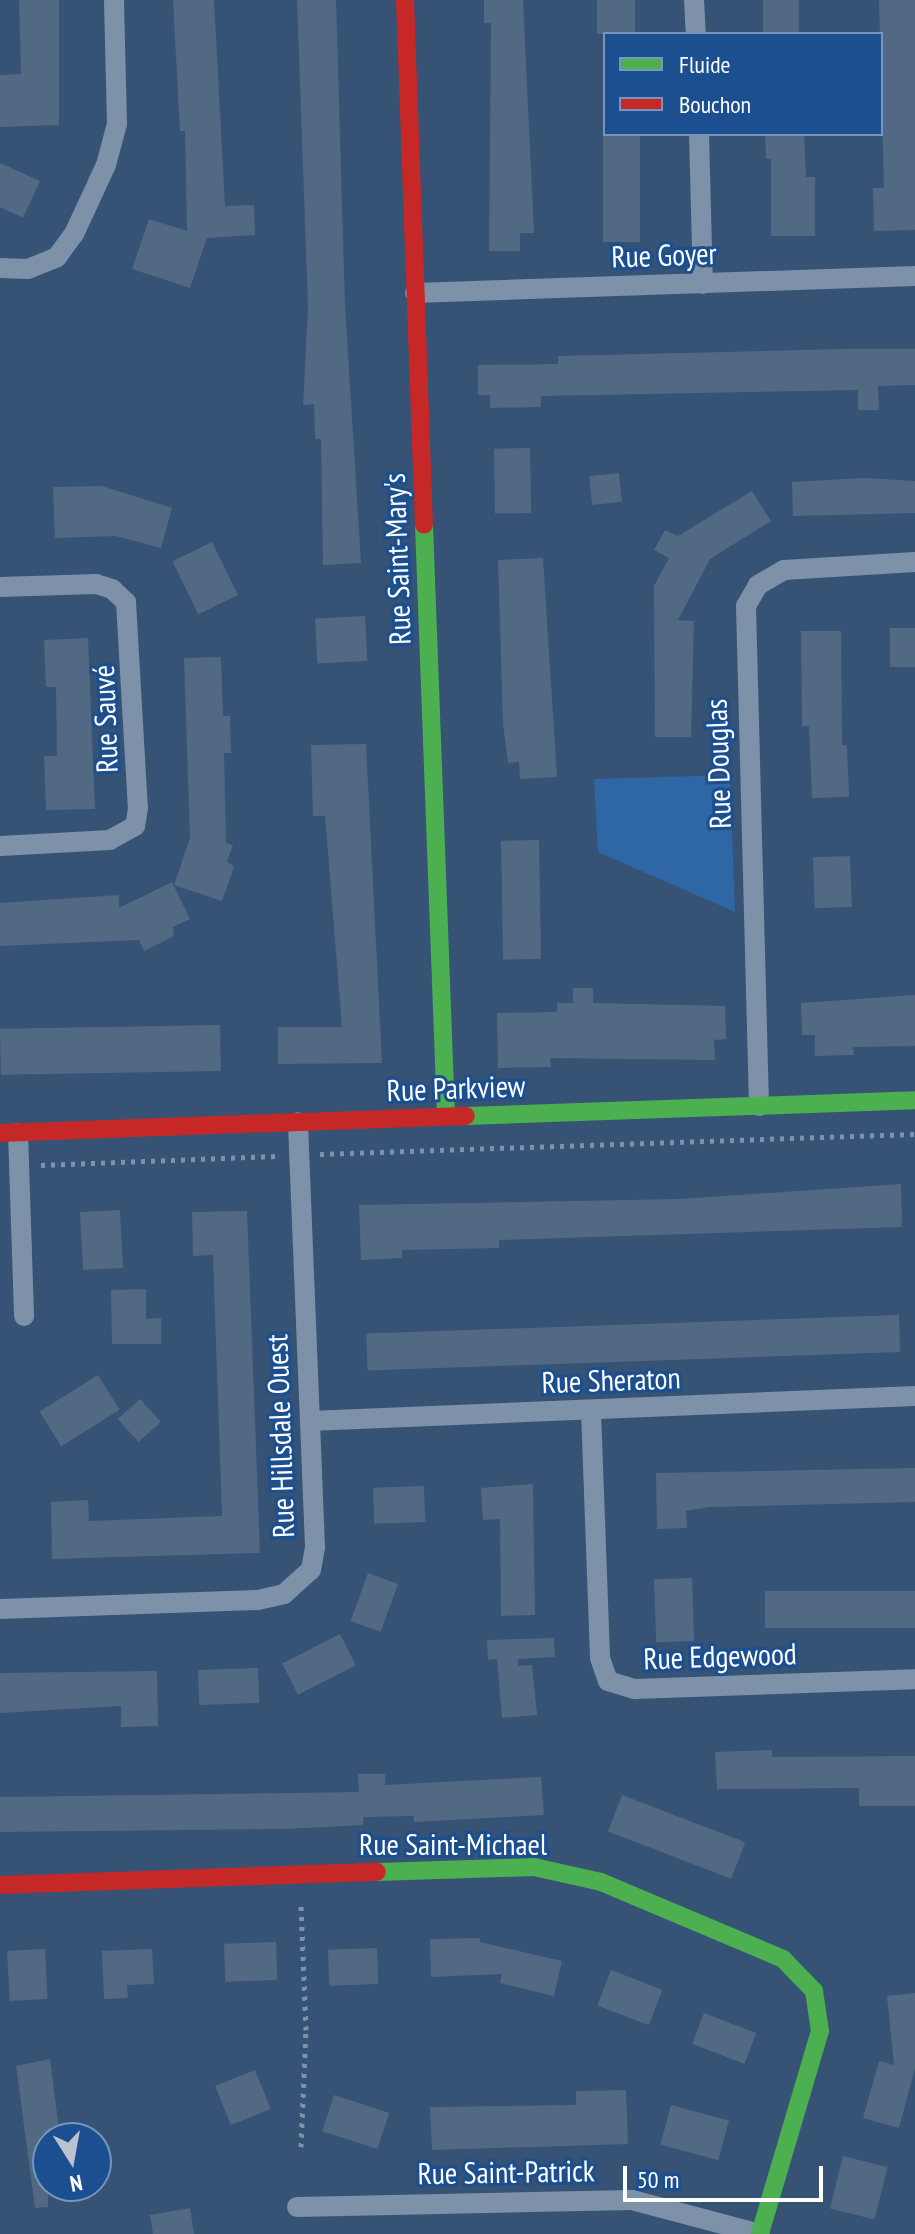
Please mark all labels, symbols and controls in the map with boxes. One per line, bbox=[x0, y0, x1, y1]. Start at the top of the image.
legend bbox=[603, 32, 883, 136]
text: Fluide bbox=[679, 49, 730, 80]
text: Bouchon bbox=[679, 89, 751, 120]
street label: Rue Goyer bbox=[611, 235, 717, 275]
street label: Rue Saint-Mary's bbox=[376, 473, 418, 645]
street label: Rue Sauvé bbox=[85, 664, 125, 774]
street label: Rue Douglas bbox=[698, 698, 738, 830]
street label: Rue Parkview bbox=[386, 1068, 526, 1108]
street label: Rue Hillsdale Ouest bbox=[258, 1333, 302, 1539]
street label: Rue Sheraton bbox=[541, 1360, 681, 1400]
street label: Rue Edgewood bbox=[643, 1635, 797, 1677]
street label: Rue Saint-Michael bbox=[359, 1826, 547, 1862]
north arrow bbox=[32, 2122, 112, 2202]
scale bar bbox=[627, 2150, 827, 2200]
street label: Rue Saint-Patrick bbox=[417, 2152, 595, 2192]
text: 50 m bbox=[637, 2164, 679, 2195]
text: N bbox=[68, 2169, 85, 2198]

